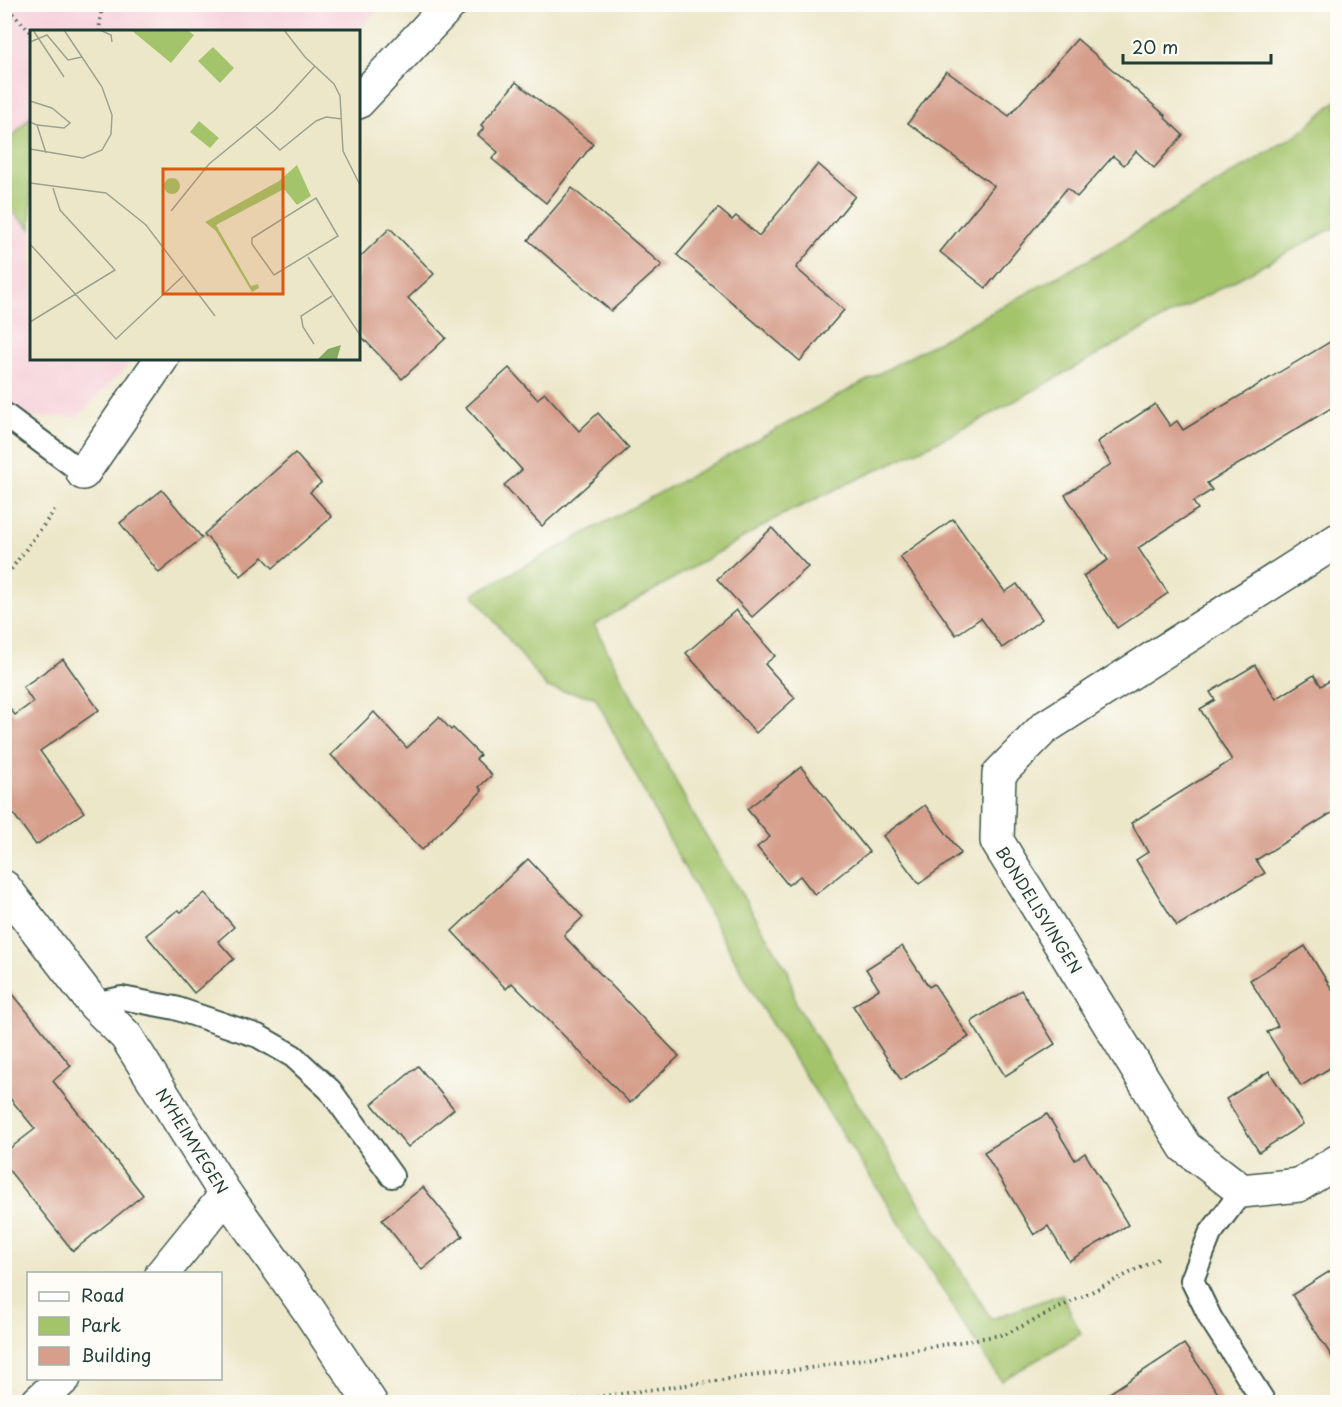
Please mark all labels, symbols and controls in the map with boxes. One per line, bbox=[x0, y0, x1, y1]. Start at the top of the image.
scale bar bbox=[1123, 27, 1272, 65]
inset map bbox=[30, 30, 360, 360]
text: 20 m bbox=[1132, 33, 1178, 60]
street label: BONDELISVINGEN bbox=[991, 841, 1089, 978]
street label: NYHEIMVEGEN bbox=[151, 1083, 235, 1198]
legend bbox=[27, 1272, 222, 1380]
text: Road bbox=[81, 1281, 125, 1308]
text: Park bbox=[81, 1311, 121, 1338]
text: Building bbox=[81, 1341, 151, 1368]

